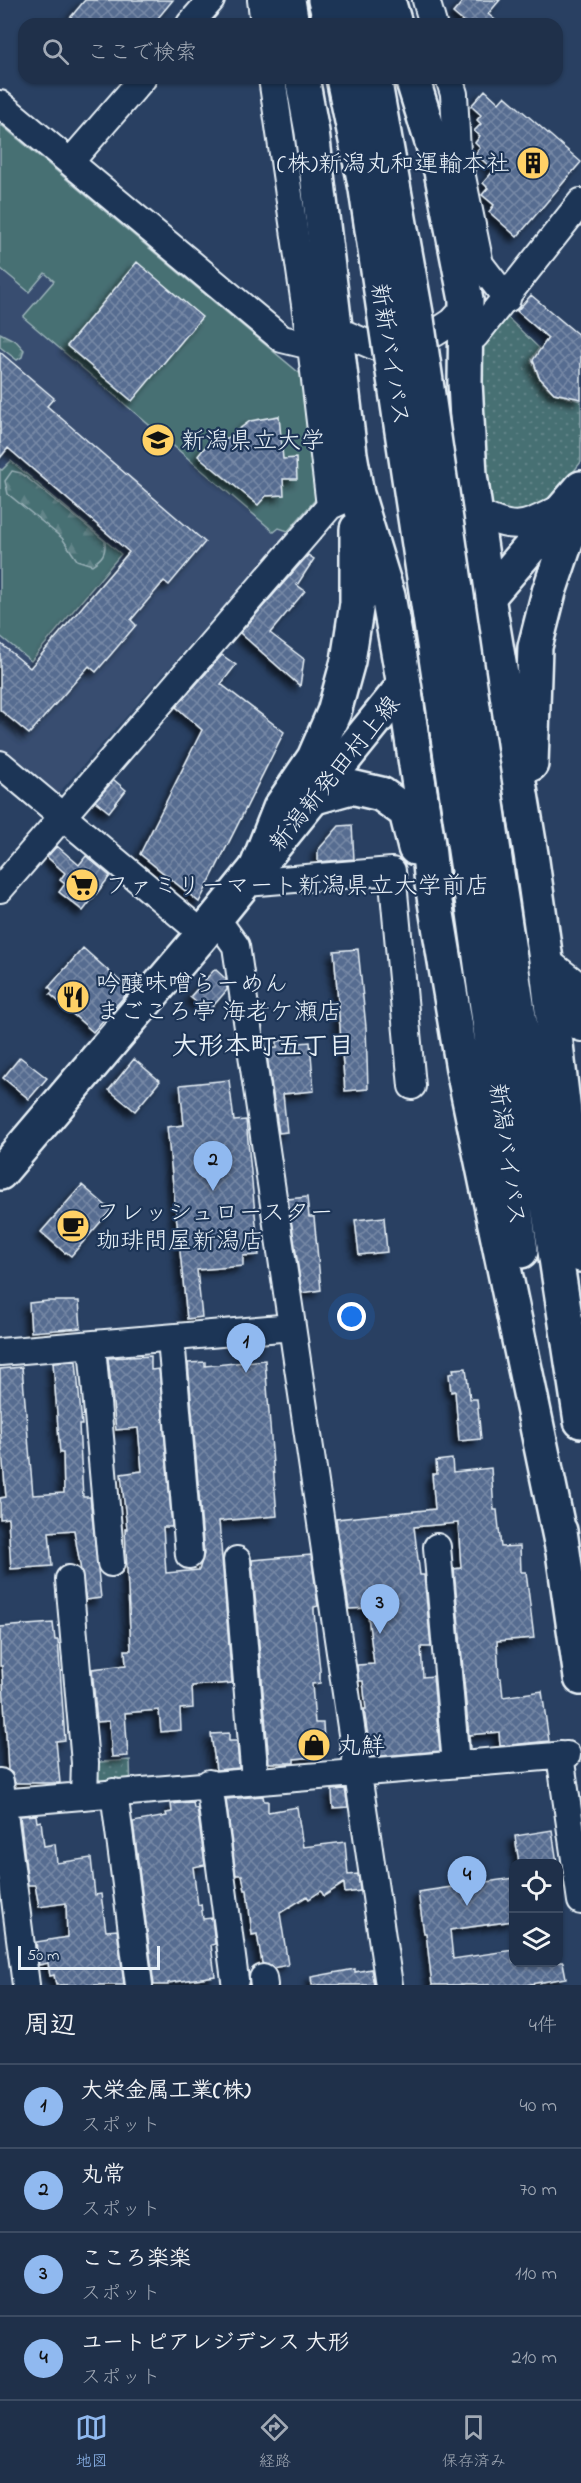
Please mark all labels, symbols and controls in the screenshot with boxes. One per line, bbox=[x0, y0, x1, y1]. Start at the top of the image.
search box bbox=[18, 18, 563, 84]
icon: search bbox=[39, 35, 72, 68]
text: ここで検索 bbox=[87, 38, 197, 70]
building icon: (株)新潟丸和運輸本社 bbox=[515, 145, 551, 181]
place label: (株)新潟丸和運輸本社 bbox=[277, 148, 510, 183]
street label: 新新バイパス bbox=[360, 281, 417, 428]
school or university icon: 新潟県立大学 bbox=[140, 422, 176, 458]
place label: 新潟県立大学 bbox=[181, 425, 325, 460]
street label: 新潟新発田村上線 bbox=[262, 689, 410, 860]
supermarket icon: ファミリーマート新潟県立大学前店 bbox=[64, 867, 100, 903]
place label: ファミリーマート新潟県立大学前店 bbox=[105, 870, 489, 905]
place label: 吟醸味噌らーめん まごころ亭 海老ケ瀬店 bbox=[96, 968, 342, 1031]
restaurant icon: 吟醸味噌らーめん まごころ亭 海老ケ瀬店 bbox=[55, 979, 91, 1015]
district label: 大形本町五丁目 bbox=[172, 1029, 354, 1067]
street label: 新潟バイパス bbox=[478, 1081, 533, 1228]
pin: 2 bbox=[194, 1142, 232, 1191]
place label: フレッシュロースター 珈琲問屋新潟店 bbox=[96, 1197, 334, 1260]
cafe icon: フレッシュロースター 珈琲問屋新潟店 bbox=[55, 1208, 91, 1244]
your location bbox=[337, 1302, 366, 1331]
pin: 1 bbox=[226, 1324, 266, 1373]
pin: 3 bbox=[360, 1584, 400, 1634]
shop icon: 丸鮮 bbox=[296, 1727, 332, 1763]
place label: 丸鮮 bbox=[337, 1730, 385, 1765]
pin: 4 bbox=[448, 1856, 486, 1906]
map controls bbox=[509, 1859, 563, 1967]
button: locate bbox=[509, 1859, 563, 1913]
button: layers bbox=[509, 1913, 563, 1967]
scale bar bbox=[18, 1943, 160, 1970]
text: 50 m bbox=[27, 1944, 59, 1968]
text: 周辺 bbox=[24, 2008, 76, 2046]
text: 4件 bbox=[529, 2012, 557, 2041]
text: 大栄金属工業(株) bbox=[81, 2076, 251, 2108]
text: 1 bbox=[40, 2092, 47, 2121]
text: 40 m bbox=[520, 2092, 557, 2121]
text: スポット bbox=[81, 2112, 161, 2141]
text: 丸常 bbox=[81, 2160, 125, 2192]
text: 2 bbox=[39, 2176, 48, 2205]
text: 70 m bbox=[520, 2176, 557, 2205]
text: スポット bbox=[81, 2196, 161, 2225]
text: こころ楽楽 bbox=[81, 2244, 191, 2276]
text: 3 bbox=[39, 2260, 48, 2289]
text: 110 m bbox=[515, 2260, 557, 2289]
text: スポット bbox=[81, 2280, 161, 2309]
text: ユートピアレジデンス 大形 bbox=[81, 2328, 350, 2360]
text: 4 bbox=[39, 2344, 48, 2373]
text: 210 m bbox=[512, 2344, 557, 2373]
text: スポット bbox=[81, 2364, 161, 2393]
tab: 地図 bbox=[75, 2411, 108, 2474]
tab: 経路 bbox=[258, 2411, 291, 2474]
tab: 保存済み bbox=[442, 2411, 506, 2474]

